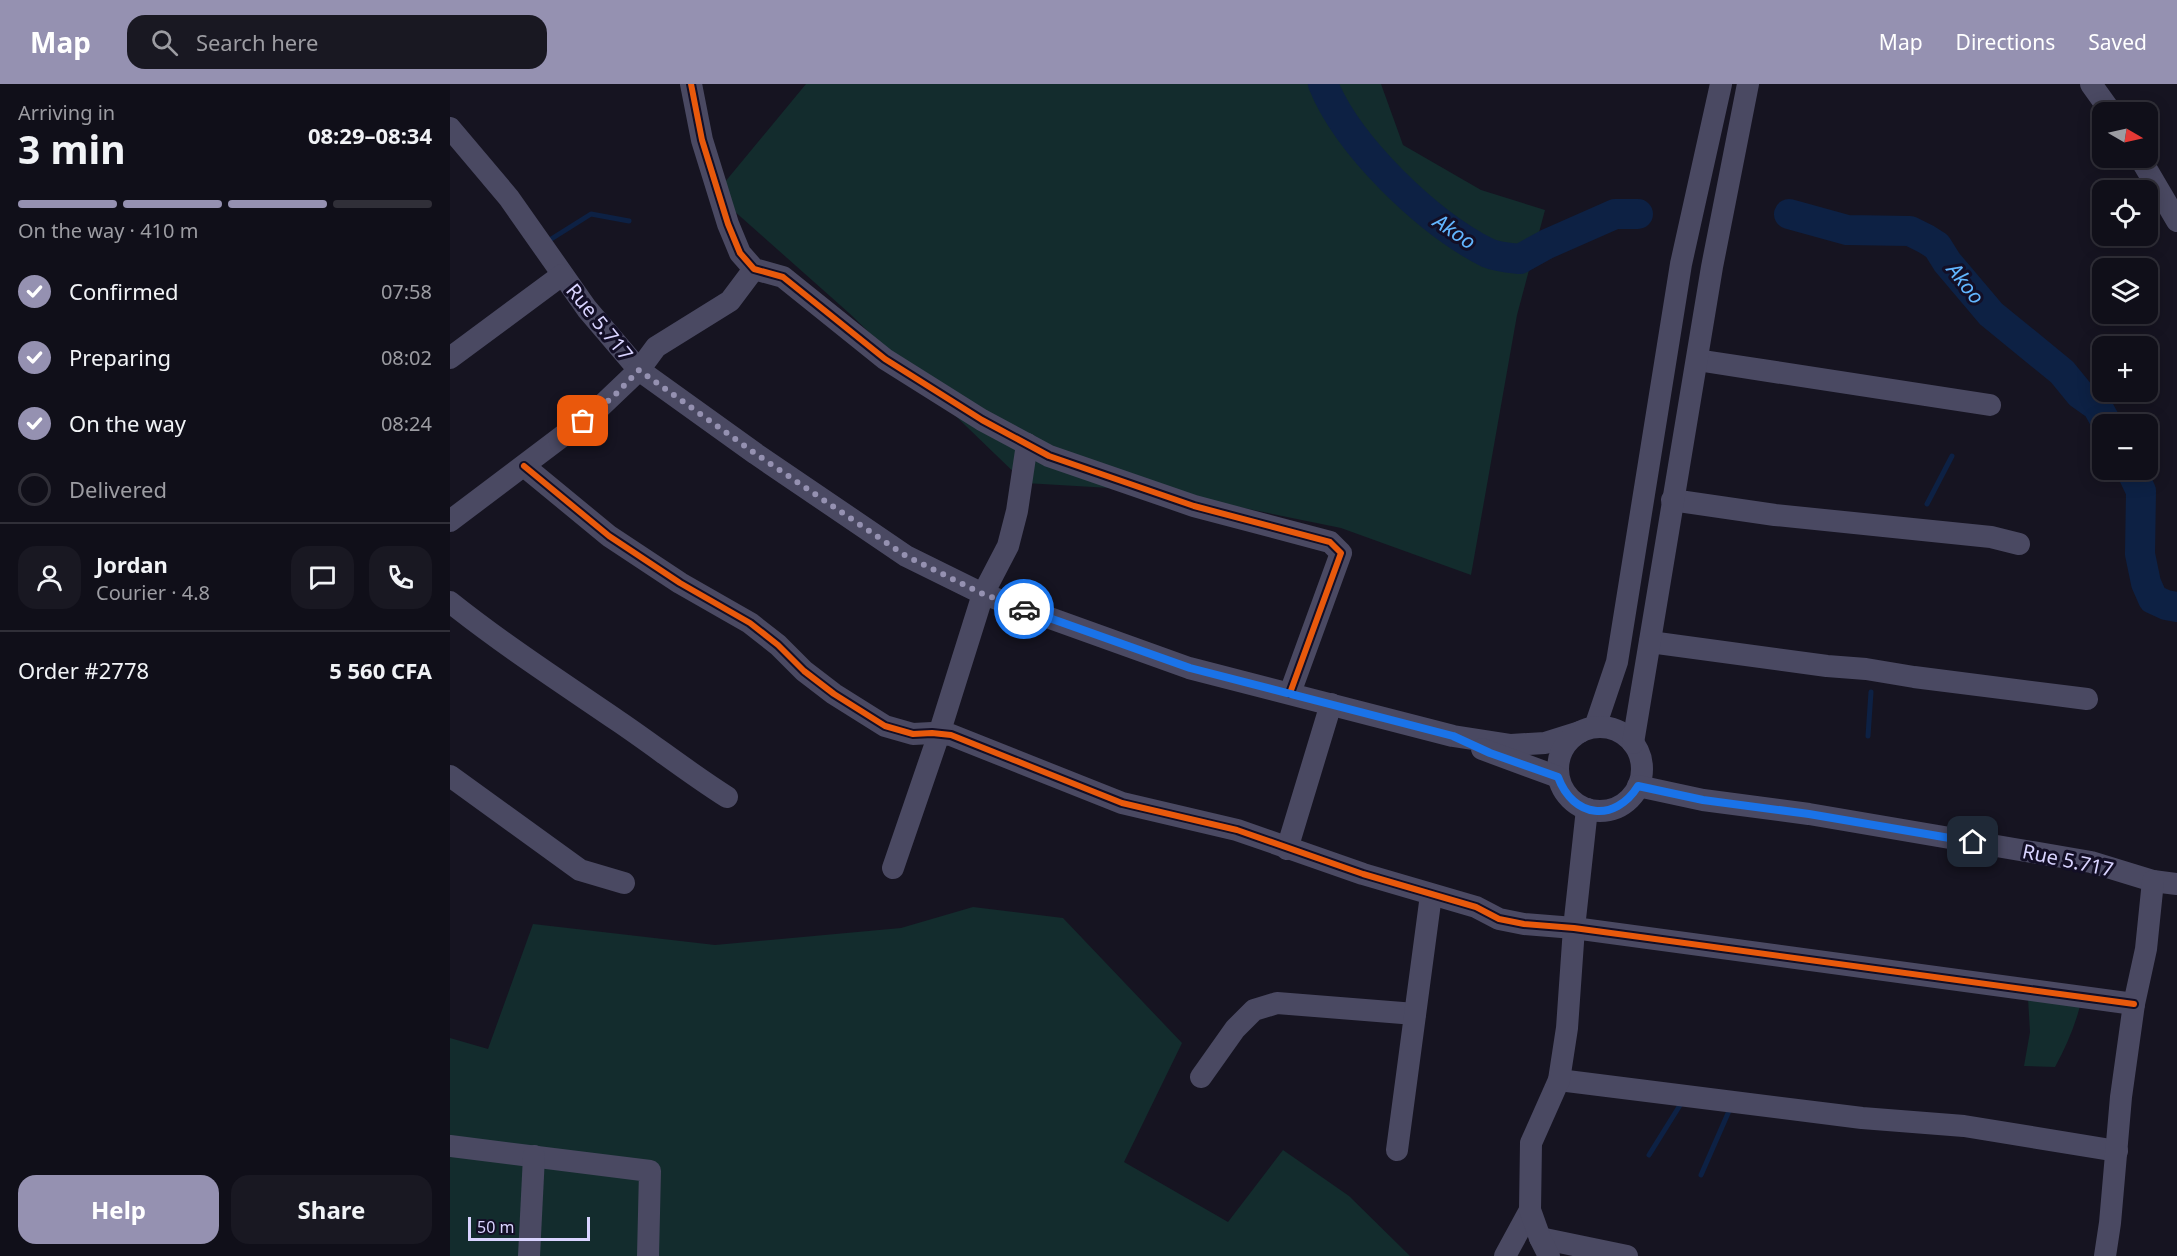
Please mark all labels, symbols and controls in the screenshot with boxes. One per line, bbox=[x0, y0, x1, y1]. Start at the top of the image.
search box bbox=[127, 15, 547, 69]
text: Map bbox=[30, 23, 91, 61]
icon: search bbox=[148, 26, 181, 59]
text: Search here bbox=[196, 27, 318, 57]
text: Map bbox=[1879, 28, 1923, 56]
text: Directions bbox=[1956, 28, 2055, 56]
text: Saved bbox=[2088, 28, 2147, 56]
text: Arriving in bbox=[18, 99, 115, 126]
north arrow bbox=[2092, 102, 2158, 168]
map controls bbox=[2092, 102, 2158, 480]
text: 08:29–08:34 bbox=[308, 120, 432, 150]
text: 3 min bbox=[18, 122, 125, 175]
button: locate bbox=[2092, 180, 2158, 246]
water label: Akoo bbox=[1427, 206, 1482, 255]
text: On the way · 410 m bbox=[18, 217, 198, 244]
water label: Akoo bbox=[1940, 255, 1991, 310]
button: layers bbox=[2092, 258, 2158, 324]
icon: check bbox=[18, 275, 51, 308]
text: Confirmed bbox=[69, 276, 179, 306]
text: 07:58 bbox=[381, 278, 432, 305]
street label: Rue 5.717 bbox=[560, 278, 640, 366]
button: + bbox=[2092, 336, 2158, 402]
icon: check bbox=[18, 341, 51, 374]
text: Preparing bbox=[69, 342, 171, 372]
text: 08:02 bbox=[381, 344, 432, 371]
pin bbox=[557, 395, 608, 446]
icon: bag bbox=[566, 404, 599, 437]
icon: check bbox=[18, 407, 51, 440]
text: On the way bbox=[69, 408, 186, 438]
text: 08:24 bbox=[381, 410, 432, 437]
button: − bbox=[2092, 414, 2158, 480]
text: Delivered bbox=[69, 474, 167, 504]
button: person bbox=[18, 546, 81, 609]
button: chat bbox=[291, 546, 354, 609]
button: phone bbox=[369, 546, 432, 609]
text: Jordan bbox=[96, 549, 168, 579]
text: Courier · 4.8 bbox=[96, 579, 210, 606]
courier bbox=[994, 579, 1054, 639]
icon: car bbox=[1008, 593, 1041, 626]
text: Order #2778 bbox=[18, 655, 149, 685]
text: 5 560 CFA bbox=[329, 655, 432, 685]
pin bbox=[1947, 816, 1998, 867]
icon: home bbox=[1956, 825, 1989, 858]
street label: Rue 5.717 bbox=[2020, 837, 2116, 883]
button: Help bbox=[18, 1175, 219, 1244]
button: Share bbox=[231, 1175, 432, 1244]
scale bar bbox=[468, 1214, 590, 1242]
text: 50 m bbox=[477, 1216, 514, 1238]

